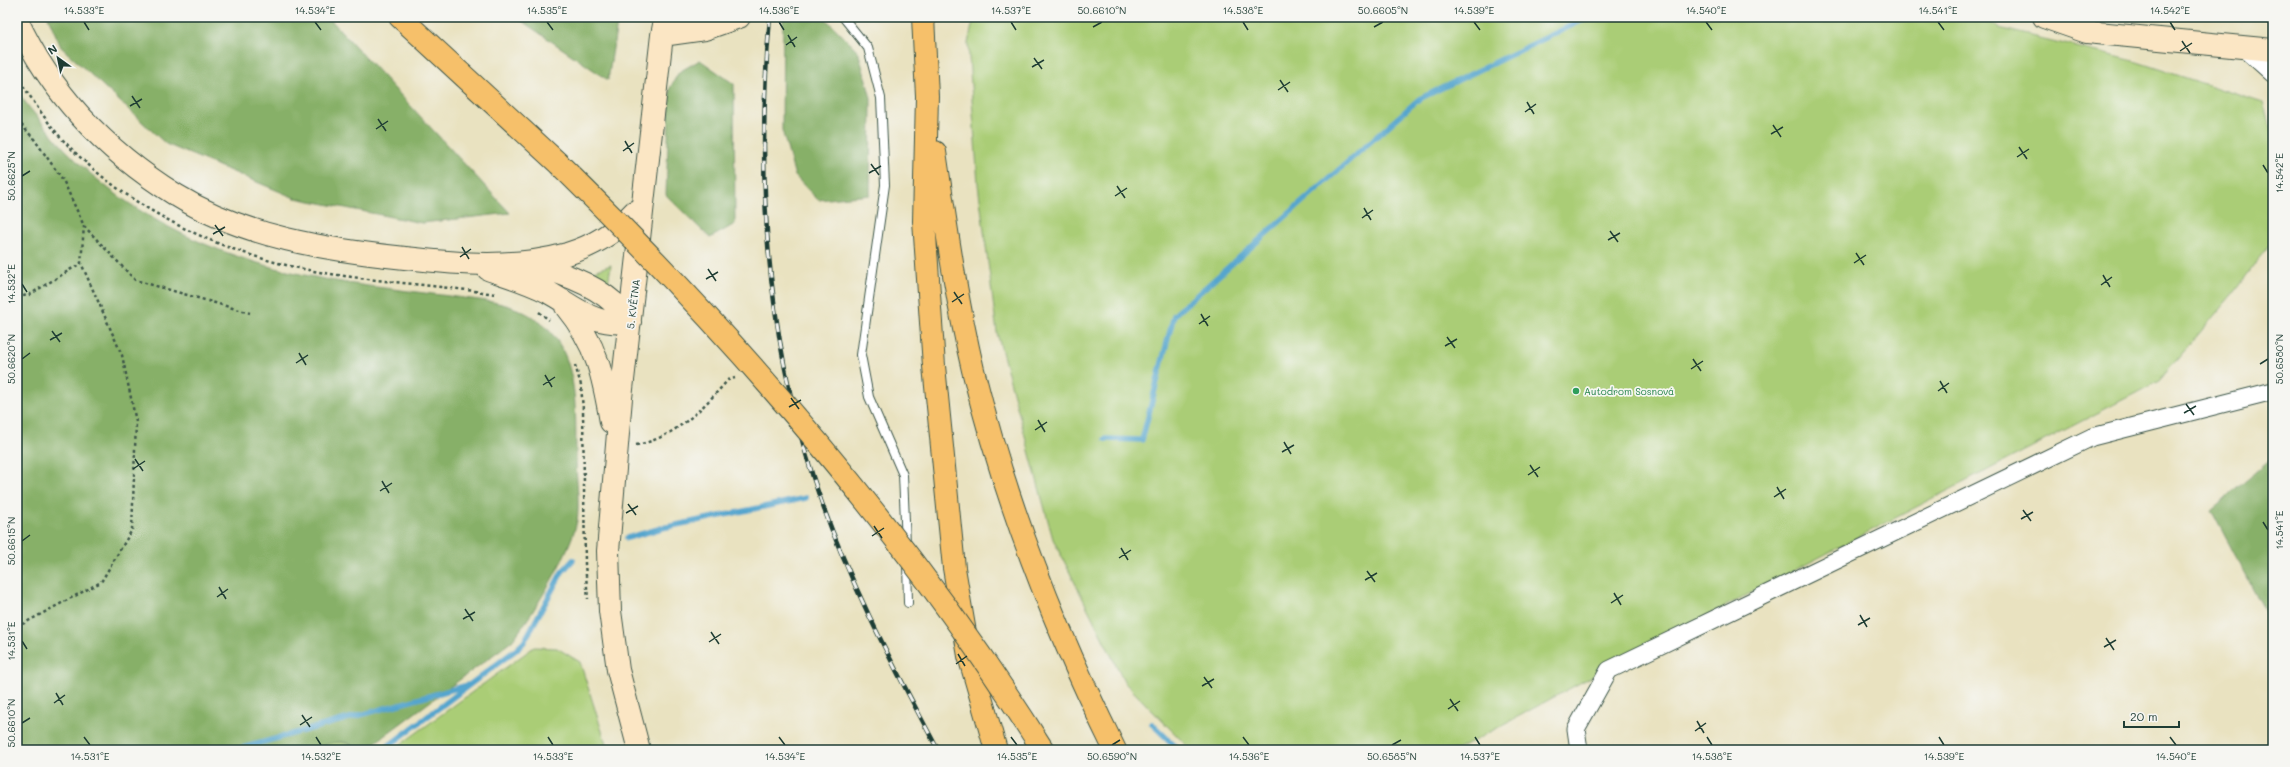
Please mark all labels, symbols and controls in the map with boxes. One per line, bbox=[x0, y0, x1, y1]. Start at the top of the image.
text: 14.533°E bbox=[64, 3, 104, 17]
text: 14.534°E bbox=[295, 3, 335, 17]
text: 14.535°E bbox=[527, 3, 567, 17]
text: 14.536°E bbox=[759, 3, 800, 17]
text: 14.537°E bbox=[991, 3, 1031, 17]
text: 50.6610°N bbox=[1078, 3, 1126, 17]
text: 14.538°E bbox=[1223, 3, 1264, 17]
text: 50.6605°N bbox=[1358, 3, 1408, 17]
text: 14.539°E bbox=[1454, 3, 1495, 17]
text: 14.540°E bbox=[1686, 3, 1727, 17]
text: 14.541°E bbox=[1918, 3, 1958, 17]
text: 14.542°E bbox=[2150, 3, 2190, 17]
north arrow bbox=[38, 38, 78, 78]
text: N bbox=[45, 41, 60, 58]
text: 50.6625°N bbox=[4, 151, 18, 201]
text: 14.542°E bbox=[2272, 153, 2286, 193]
text: 14.532°E bbox=[4, 264, 18, 304]
street label: 5. KVĚTNA bbox=[623, 278, 643, 330]
text: 50.6620°N bbox=[4, 334, 18, 384]
text: 50.6580°N bbox=[2272, 334, 2286, 384]
place label: Autodrom Sosnová bbox=[1584, 384, 1674, 398]
marker: Autodrom Sosnová bbox=[1571, 386, 1581, 396]
text: 14.541°E bbox=[2272, 510, 2286, 550]
text: 50.6615°N bbox=[4, 517, 18, 565]
text: 14.531°E bbox=[4, 621, 18, 661]
text: 50.6610°N bbox=[4, 699, 18, 747]
scale bar bbox=[2124, 703, 2179, 729]
text: 20 m bbox=[2130, 708, 2158, 724]
text: 14.531°E bbox=[70, 749, 110, 763]
text: 14.532°E bbox=[301, 749, 341, 763]
text: 14.533°E bbox=[533, 749, 573, 763]
text: 14.534°E bbox=[765, 749, 805, 763]
text: 14.535°E bbox=[997, 749, 1037, 763]
text: 50.6590°N bbox=[1087, 749, 1137, 763]
text: 14.536°E bbox=[1229, 749, 1270, 763]
text: 50.6585°N bbox=[1367, 749, 1417, 763]
text: 14.537°E bbox=[1460, 749, 1500, 763]
text: 14.538°E bbox=[1692, 749, 1733, 763]
text: 14.539°E bbox=[1924, 749, 1965, 763]
text: 14.540°E bbox=[2156, 749, 2197, 763]

